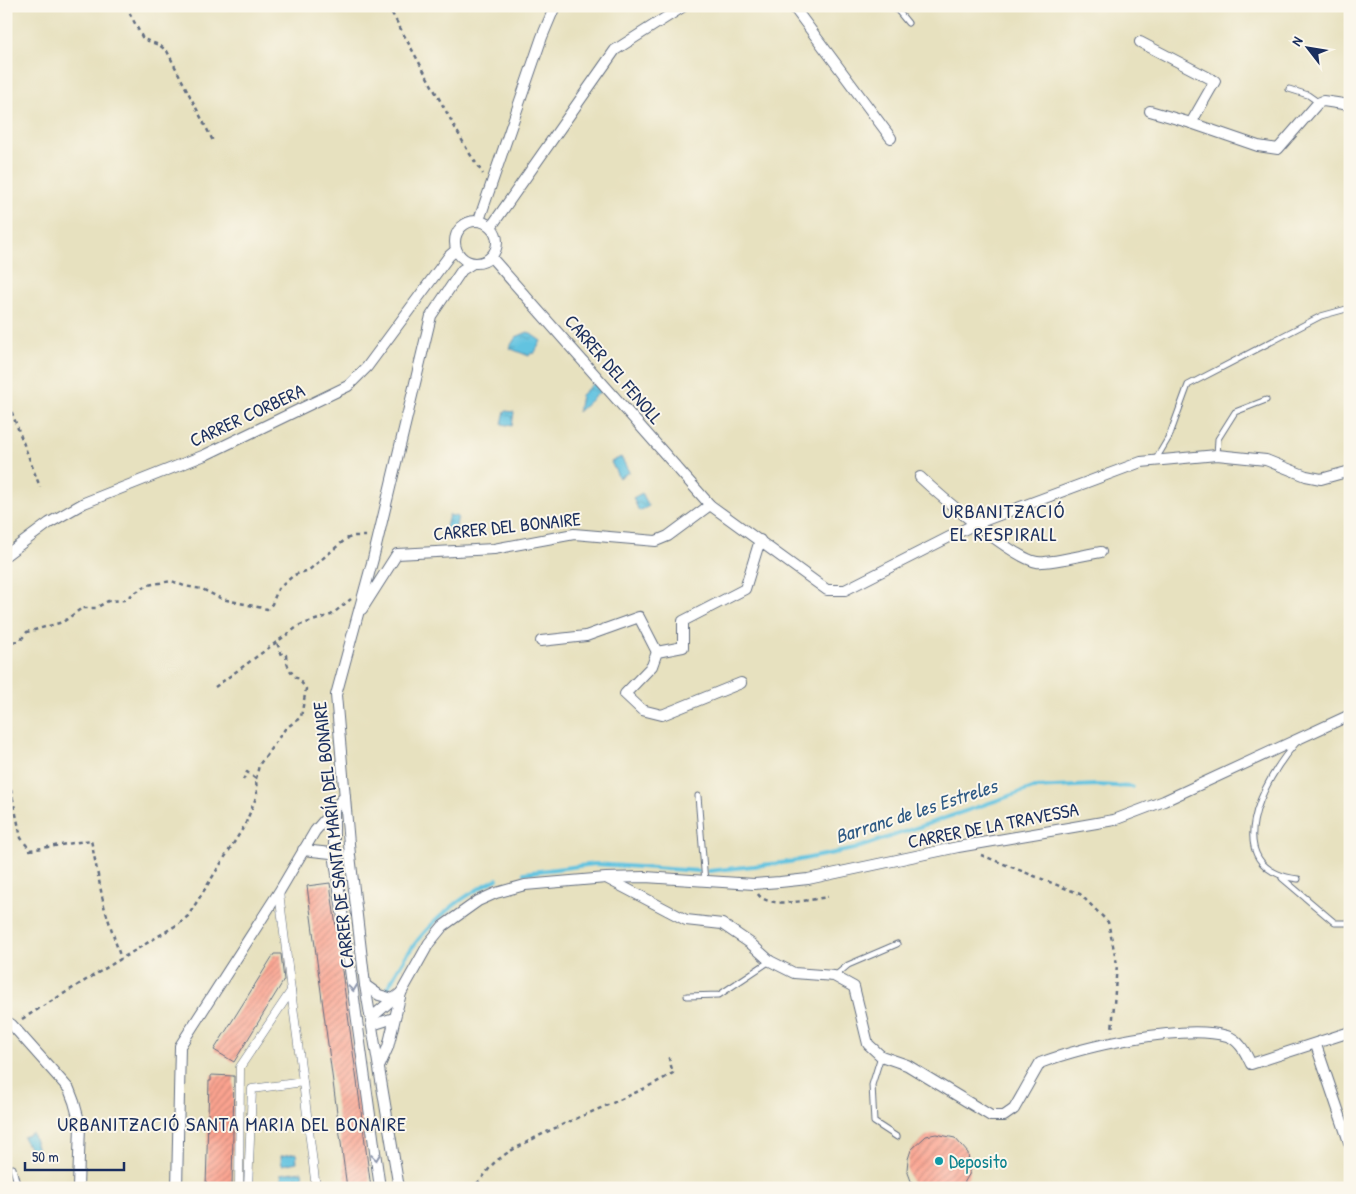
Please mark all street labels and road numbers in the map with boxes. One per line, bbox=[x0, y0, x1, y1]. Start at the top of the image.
street label: CARRER DEL FENOLL bbox=[559, 309, 669, 429]
street label: CARRER CORBERA bbox=[185, 377, 309, 453]
street label: CARRER DEL BONAIRE bbox=[432, 505, 583, 547]
street label: CARRER DE SANTA MARÍA DEL BONAIRE bbox=[306, 700, 360, 970]
street label: CARRER DE LA TRAVESSA bbox=[905, 796, 1081, 854]

